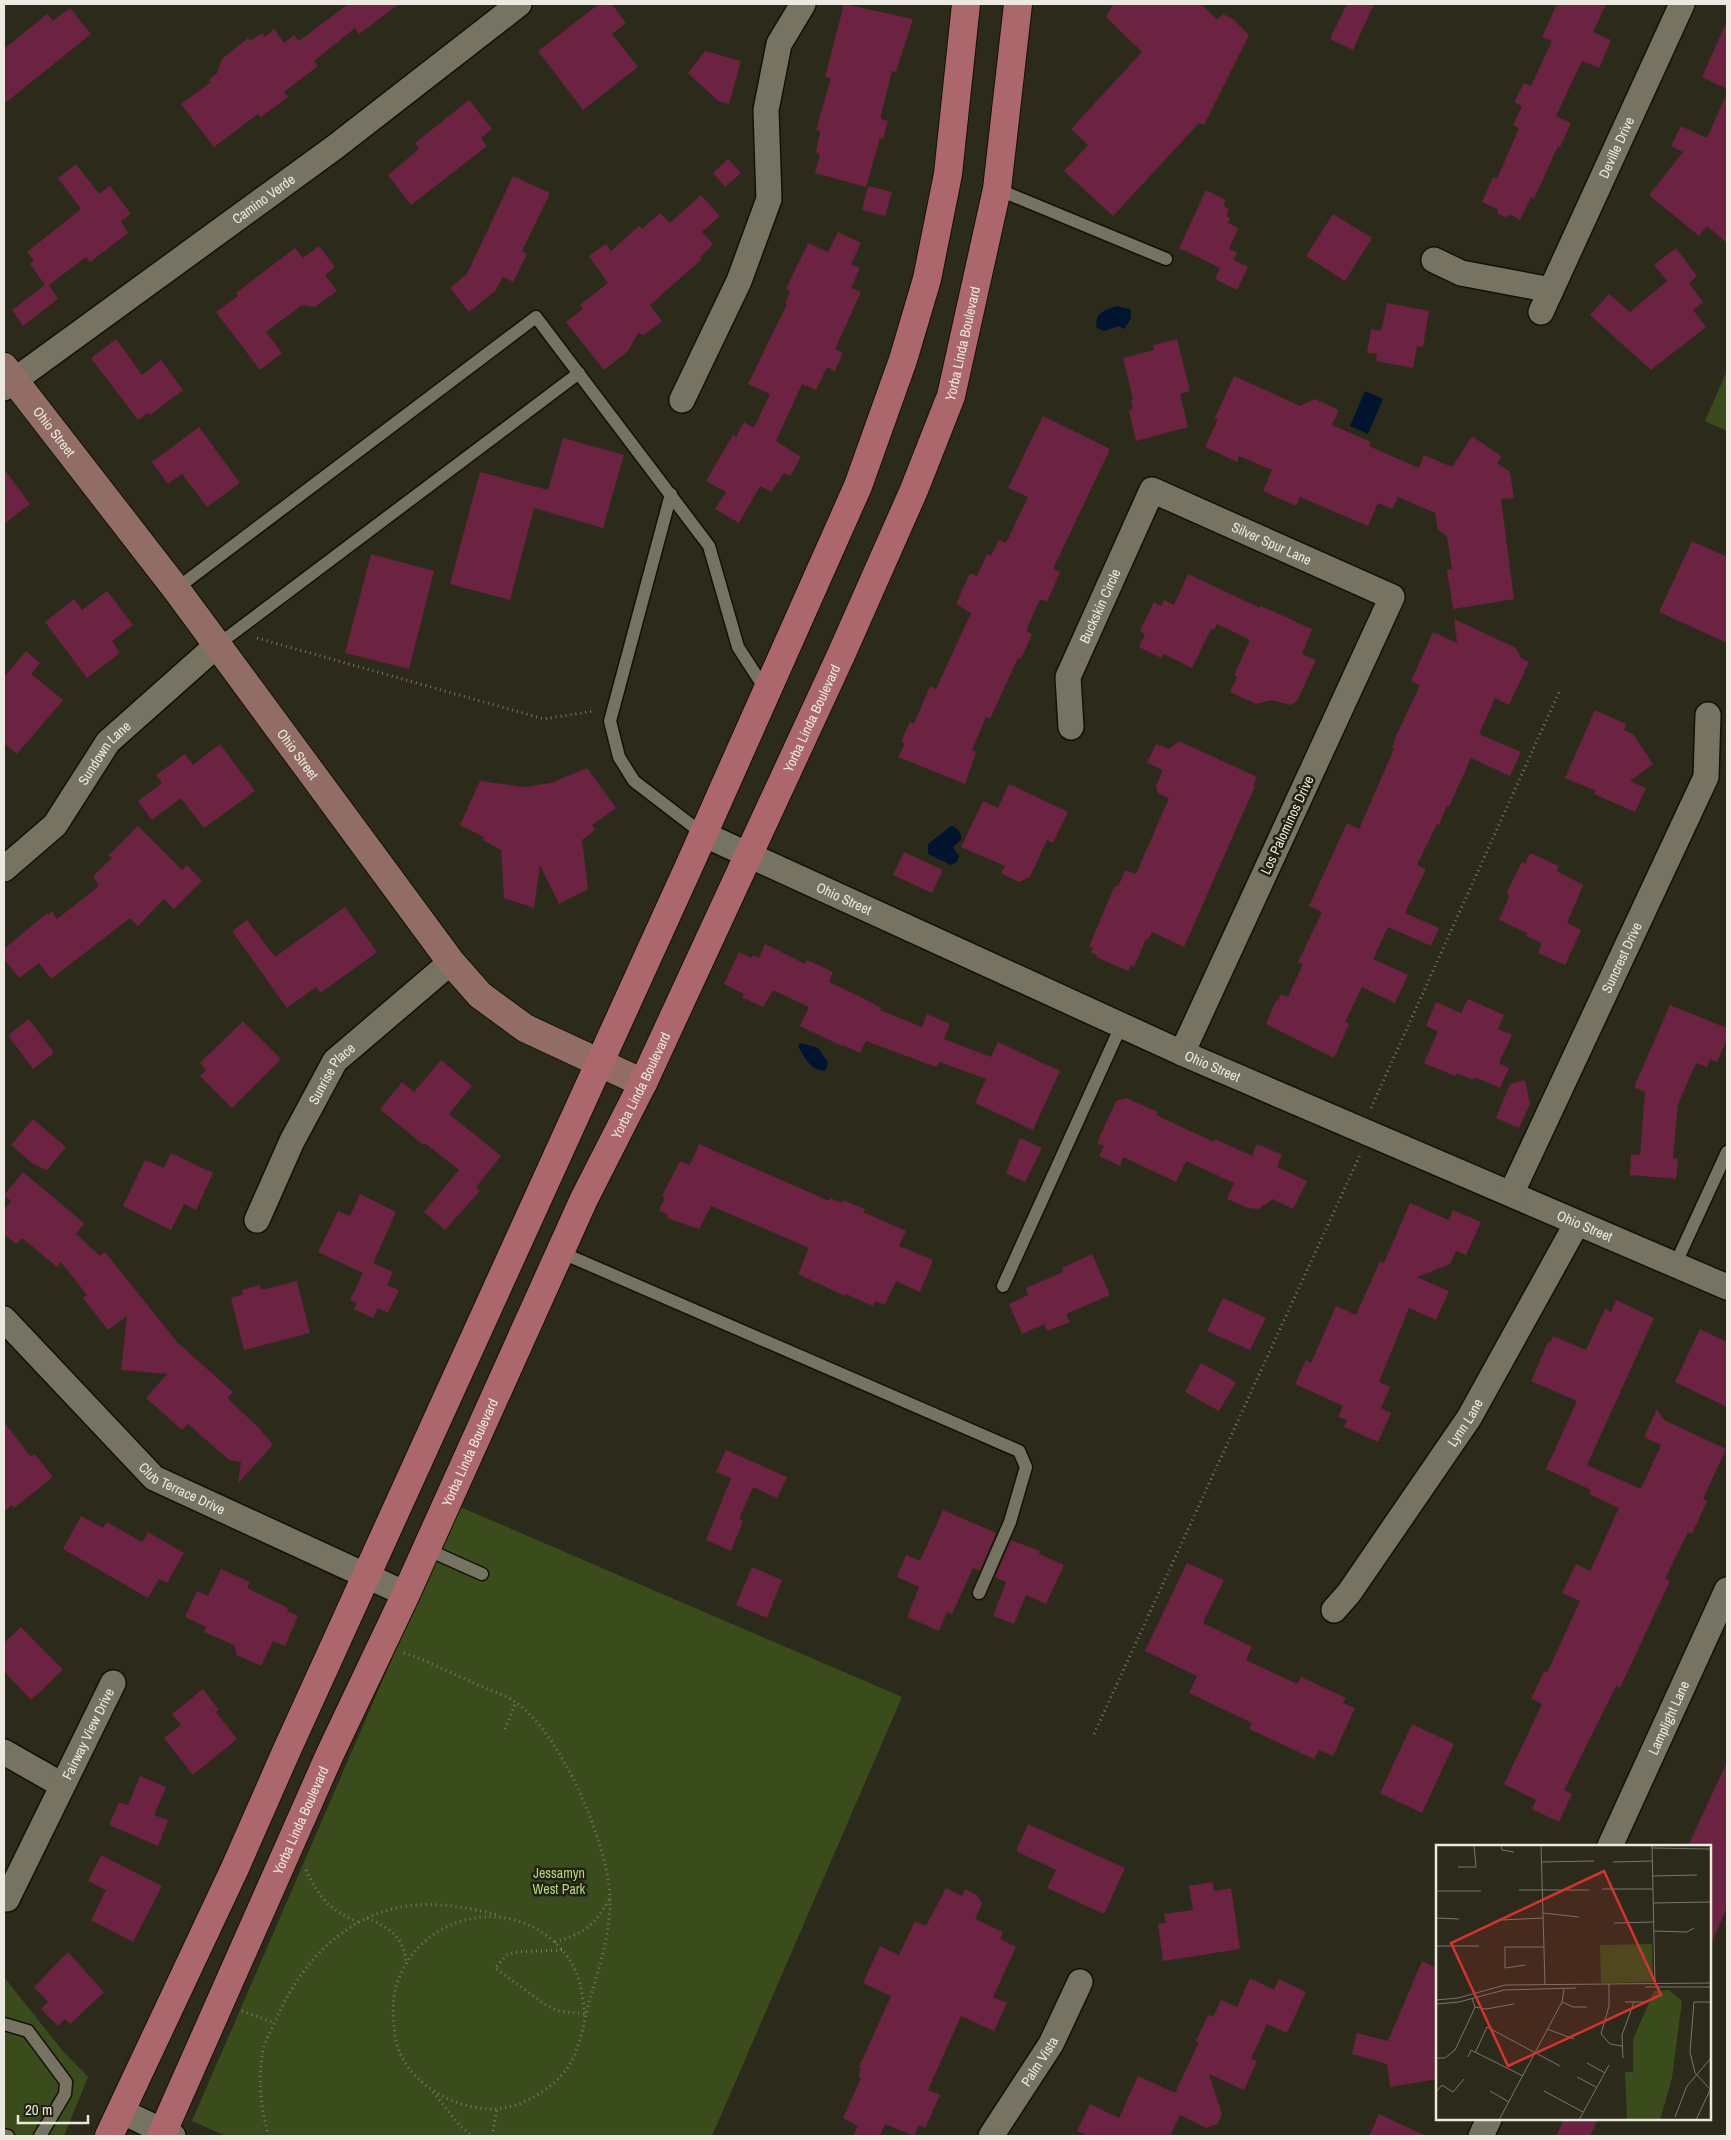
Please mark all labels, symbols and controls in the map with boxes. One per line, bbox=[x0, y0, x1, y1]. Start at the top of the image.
street label: Deville Drive bbox=[1594, 114, 1638, 181]
street label: Camino Verde bbox=[229, 170, 298, 228]
street label: Yorba Linda Boulevard bbox=[941, 285, 984, 404]
street label: Ohio Street bbox=[29, 403, 79, 461]
street label: Silver Spur Lane bbox=[1229, 518, 1314, 569]
street label: Buckskin Circle bbox=[1075, 566, 1125, 646]
street label: Yorba Linda Boulevard bbox=[779, 662, 844, 775]
street label: Sundown Lane bbox=[74, 717, 135, 788]
street label: Ohio Street bbox=[273, 725, 322, 783]
street label: Los Palominos Drive bbox=[1256, 773, 1318, 877]
street label: Ohio Street bbox=[813, 878, 874, 919]
street label: Suncrest Drive bbox=[1597, 919, 1646, 996]
street label: Yorba Linda Boulevard bbox=[607, 1029, 674, 1142]
street label: Sunrise Place bbox=[304, 1039, 359, 1108]
street label: Ohio Street bbox=[1182, 1046, 1243, 1086]
street label: Ohio Street bbox=[1554, 1206, 1615, 1246]
street label: Lynn Lane bbox=[1443, 1395, 1487, 1450]
street label: Yorba Linda Boulevard bbox=[438, 1396, 502, 1509]
street label: Club Terrace Drive bbox=[135, 1458, 228, 1518]
street label: Lamplight Lane bbox=[1644, 1678, 1693, 1758]
street label: Fairway View Drive bbox=[58, 1685, 118, 1782]
street label: Yorba Linda Boulevard bbox=[269, 1764, 332, 1877]
inset map bbox=[1436, 1845, 1711, 2120]
park label: Jessamyn West Park bbox=[533, 1864, 586, 1898]
street label: Palm Vista bbox=[1017, 2033, 1062, 2090]
scale bar bbox=[18, 2092, 88, 2124]
text: 20 m bbox=[25, 2099, 52, 2120]

